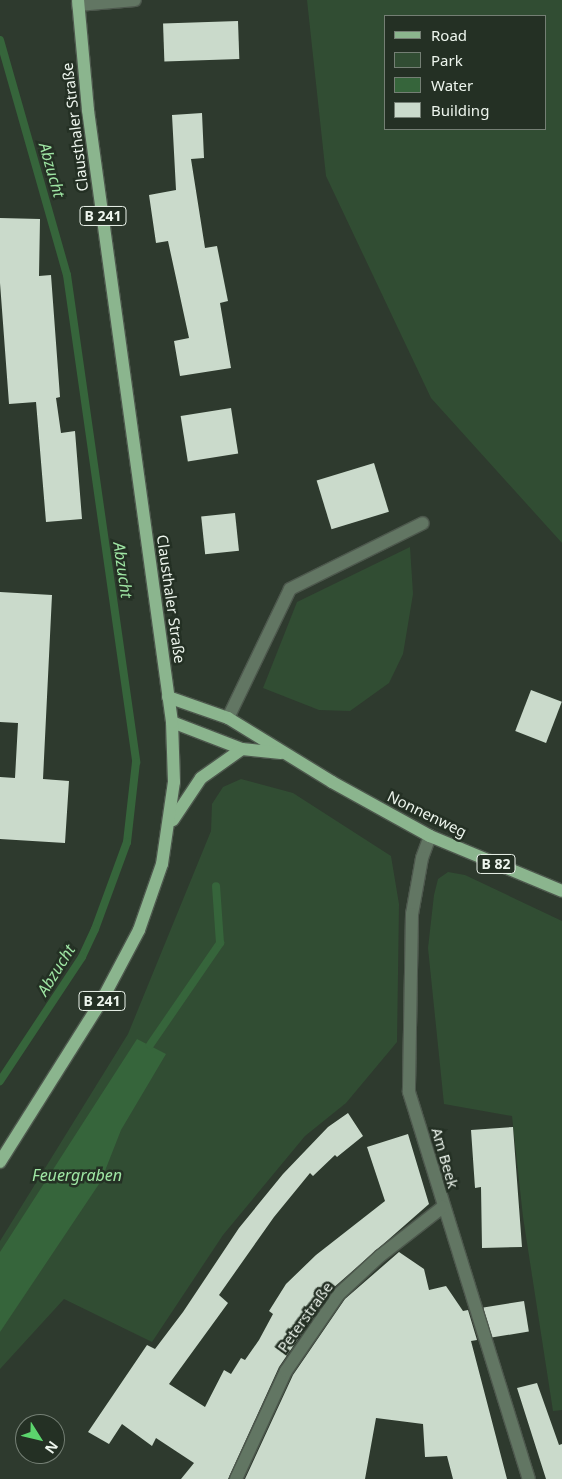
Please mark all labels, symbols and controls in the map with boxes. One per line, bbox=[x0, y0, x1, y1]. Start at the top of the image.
legend bbox=[384, 15, 547, 130]
text: Road bbox=[431, 25, 467, 45]
text: Park bbox=[431, 50, 463, 70]
street label: Clausthaler Straße bbox=[58, 62, 92, 192]
text: Water bbox=[431, 75, 473, 95]
text: Building bbox=[431, 100, 489, 120]
water label: Abzucht bbox=[35, 140, 69, 200]
road number: B 241 bbox=[79, 205, 127, 228]
street label: Clausthaler Straße bbox=[153, 534, 189, 664]
water label: Abzucht bbox=[110, 541, 136, 599]
street label: Nonnenweg bbox=[384, 787, 470, 841]
road number: B 82 bbox=[476, 852, 516, 876]
water label: Abzucht bbox=[33, 941, 79, 999]
road number: B 241 bbox=[78, 989, 126, 1012]
street label: Am Beek bbox=[428, 1126, 462, 1190]
water label: Feuergraben bbox=[32, 1165, 122, 1185]
street label: Peterstraße bbox=[273, 1278, 337, 1356]
north arrow bbox=[15, 1414, 65, 1464]
text: N bbox=[41, 1437, 63, 1458]

